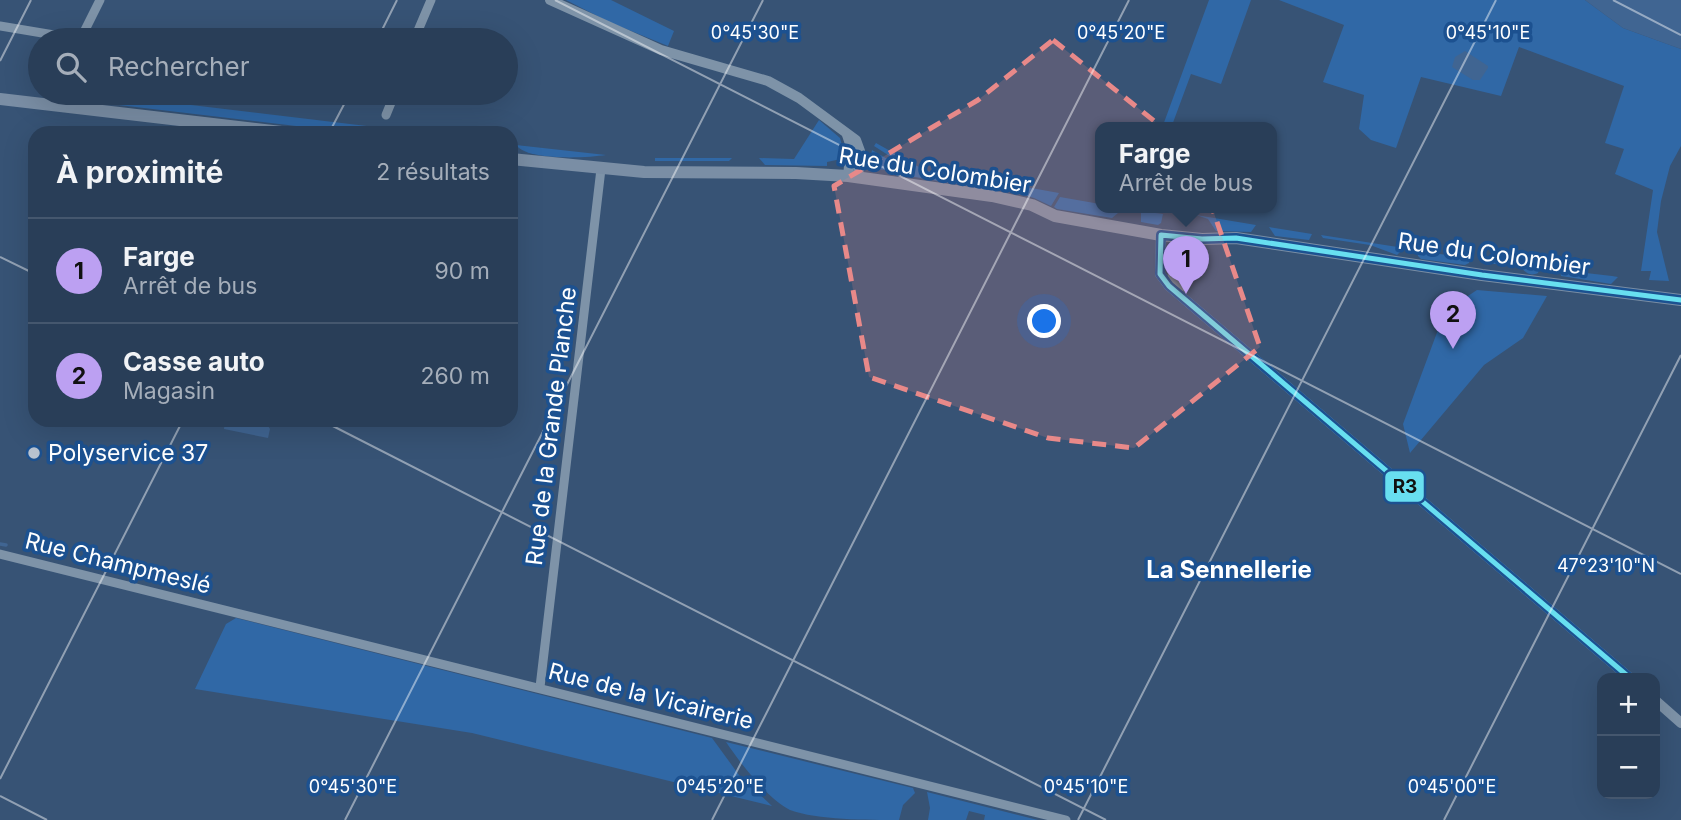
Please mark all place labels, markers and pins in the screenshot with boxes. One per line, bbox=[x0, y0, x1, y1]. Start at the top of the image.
pin: 1 bbox=[1163, 236, 1209, 294]
pin: 2 bbox=[1430, 291, 1476, 349]
place label: Polyservice 37 bbox=[48, 439, 208, 467]
marker: Polyservice 37 bbox=[26, 445, 42, 461]

